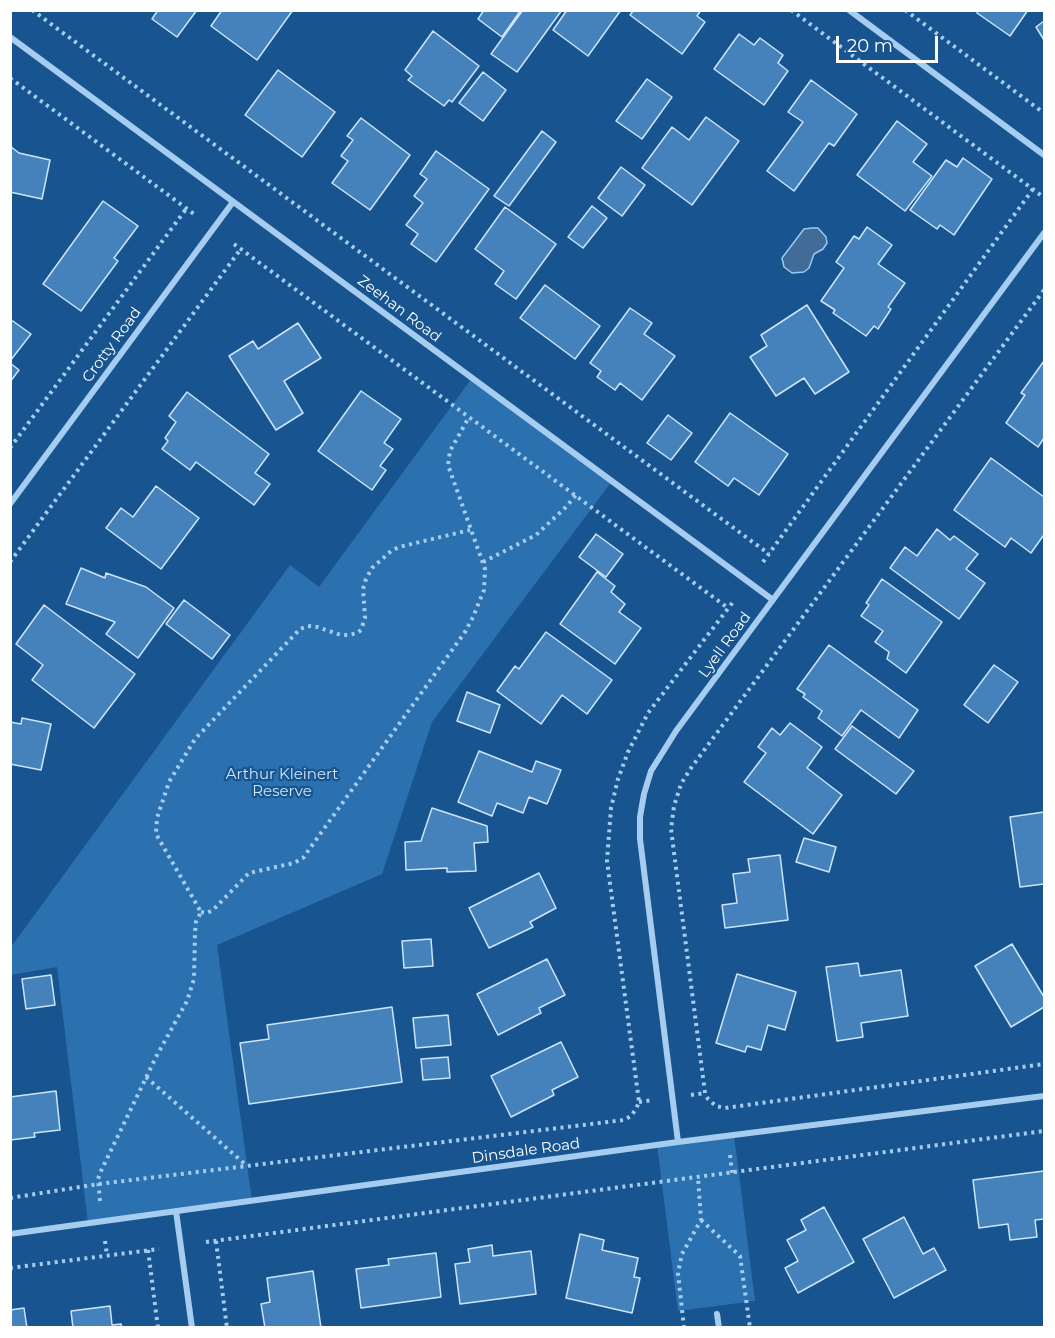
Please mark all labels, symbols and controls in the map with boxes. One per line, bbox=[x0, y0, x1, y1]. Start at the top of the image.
scale bar bbox=[839, 24, 941, 62]
text: 20 m bbox=[847, 35, 893, 57]
street label: Zeehan Road bbox=[354, 272, 444, 346]
street label: Crotty Road bbox=[79, 304, 145, 386]
street label: Lyell Road bbox=[695, 609, 755, 681]
park label: Arthur Kleinert Reserve bbox=[226, 766, 338, 801]
street label: Dinsdale Road bbox=[471, 1134, 581, 1168]

